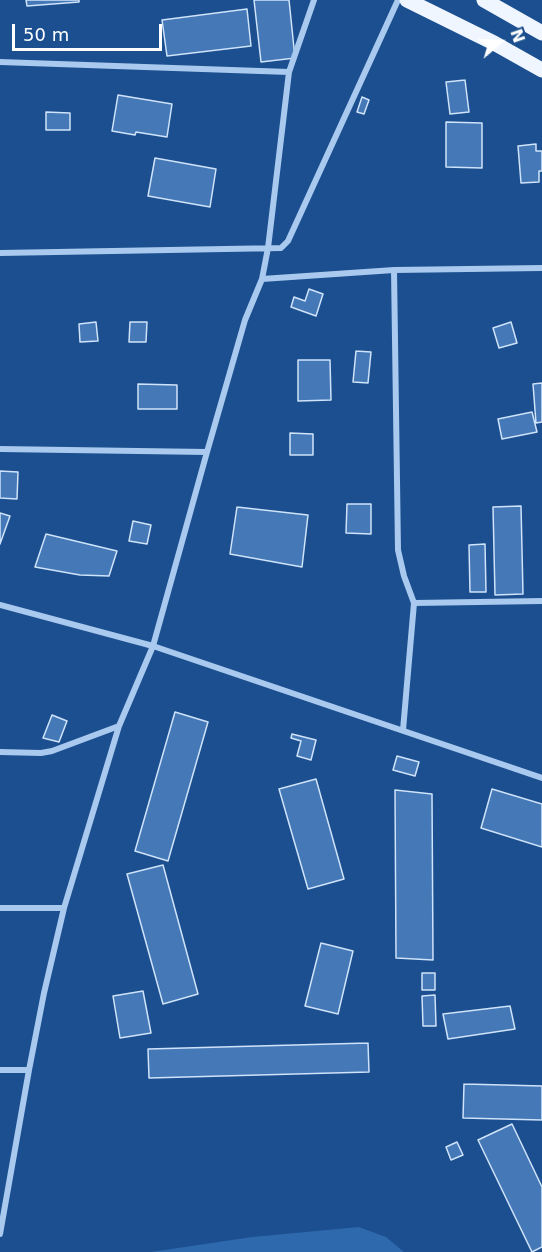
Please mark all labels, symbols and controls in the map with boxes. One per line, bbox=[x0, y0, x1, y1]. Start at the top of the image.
scale bar bbox=[15, 12, 165, 50]
north arrow bbox=[470, 12, 530, 72]
text: 50 m bbox=[23, 24, 69, 45]
text: N bbox=[506, 27, 529, 45]

